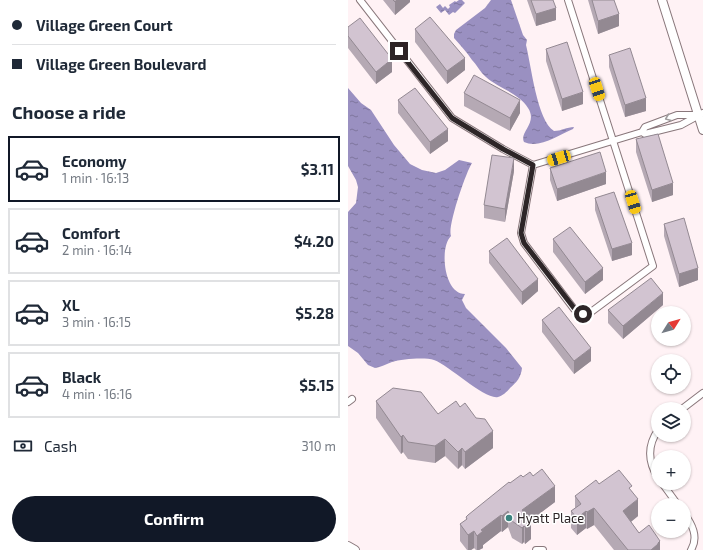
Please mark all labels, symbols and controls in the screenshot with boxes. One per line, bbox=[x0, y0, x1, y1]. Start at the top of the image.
text: Village Green Court bbox=[36, 16, 173, 34]
route end bbox=[390, 42, 408, 60]
text: Village Green Boulevard bbox=[36, 55, 207, 73]
car bbox=[588, 76, 606, 102]
text: Choose a ride bbox=[12, 101, 126, 123]
one-way arrow bbox=[665, 114, 672, 122]
car bbox=[546, 149, 572, 167]
icon: car bbox=[14, 151, 50, 187]
text: Economy bbox=[62, 152, 127, 170]
text: $3.11 bbox=[301, 160, 334, 178]
text: 1 min · 16:13 bbox=[62, 170, 129, 186]
car bbox=[624, 189, 642, 215]
icon: car bbox=[14, 223, 50, 259]
text: Comfort bbox=[62, 224, 120, 242]
text: $4.20 bbox=[294, 232, 334, 250]
text: 2 min · 16:14 bbox=[62, 242, 132, 258]
icon: car bbox=[14, 295, 50, 331]
text: XL bbox=[62, 296, 80, 314]
text: $5.28 bbox=[295, 304, 334, 322]
route start bbox=[574, 305, 592, 323]
north arrow bbox=[651, 306, 691, 346]
map controls bbox=[651, 306, 691, 538]
text: 3 min · 16:15 bbox=[62, 314, 131, 330]
button: locate bbox=[651, 354, 691, 394]
icon: car bbox=[14, 367, 50, 403]
text: Black bbox=[62, 368, 101, 386]
text: $5.15 bbox=[299, 376, 334, 394]
text: 4 min · 16:16 bbox=[62, 386, 132, 402]
button: layers bbox=[651, 402, 691, 442]
icon: cash bbox=[12, 435, 34, 457]
text: Cash bbox=[44, 437, 77, 455]
text: 310 m bbox=[301, 438, 336, 454]
button: + bbox=[651, 450, 691, 490]
button: Confirm bbox=[12, 496, 336, 542]
button: − bbox=[651, 498, 691, 538]
place label: Hyatt Place bbox=[517, 510, 584, 526]
marker: Hyatt Place bbox=[504, 513, 514, 523]

